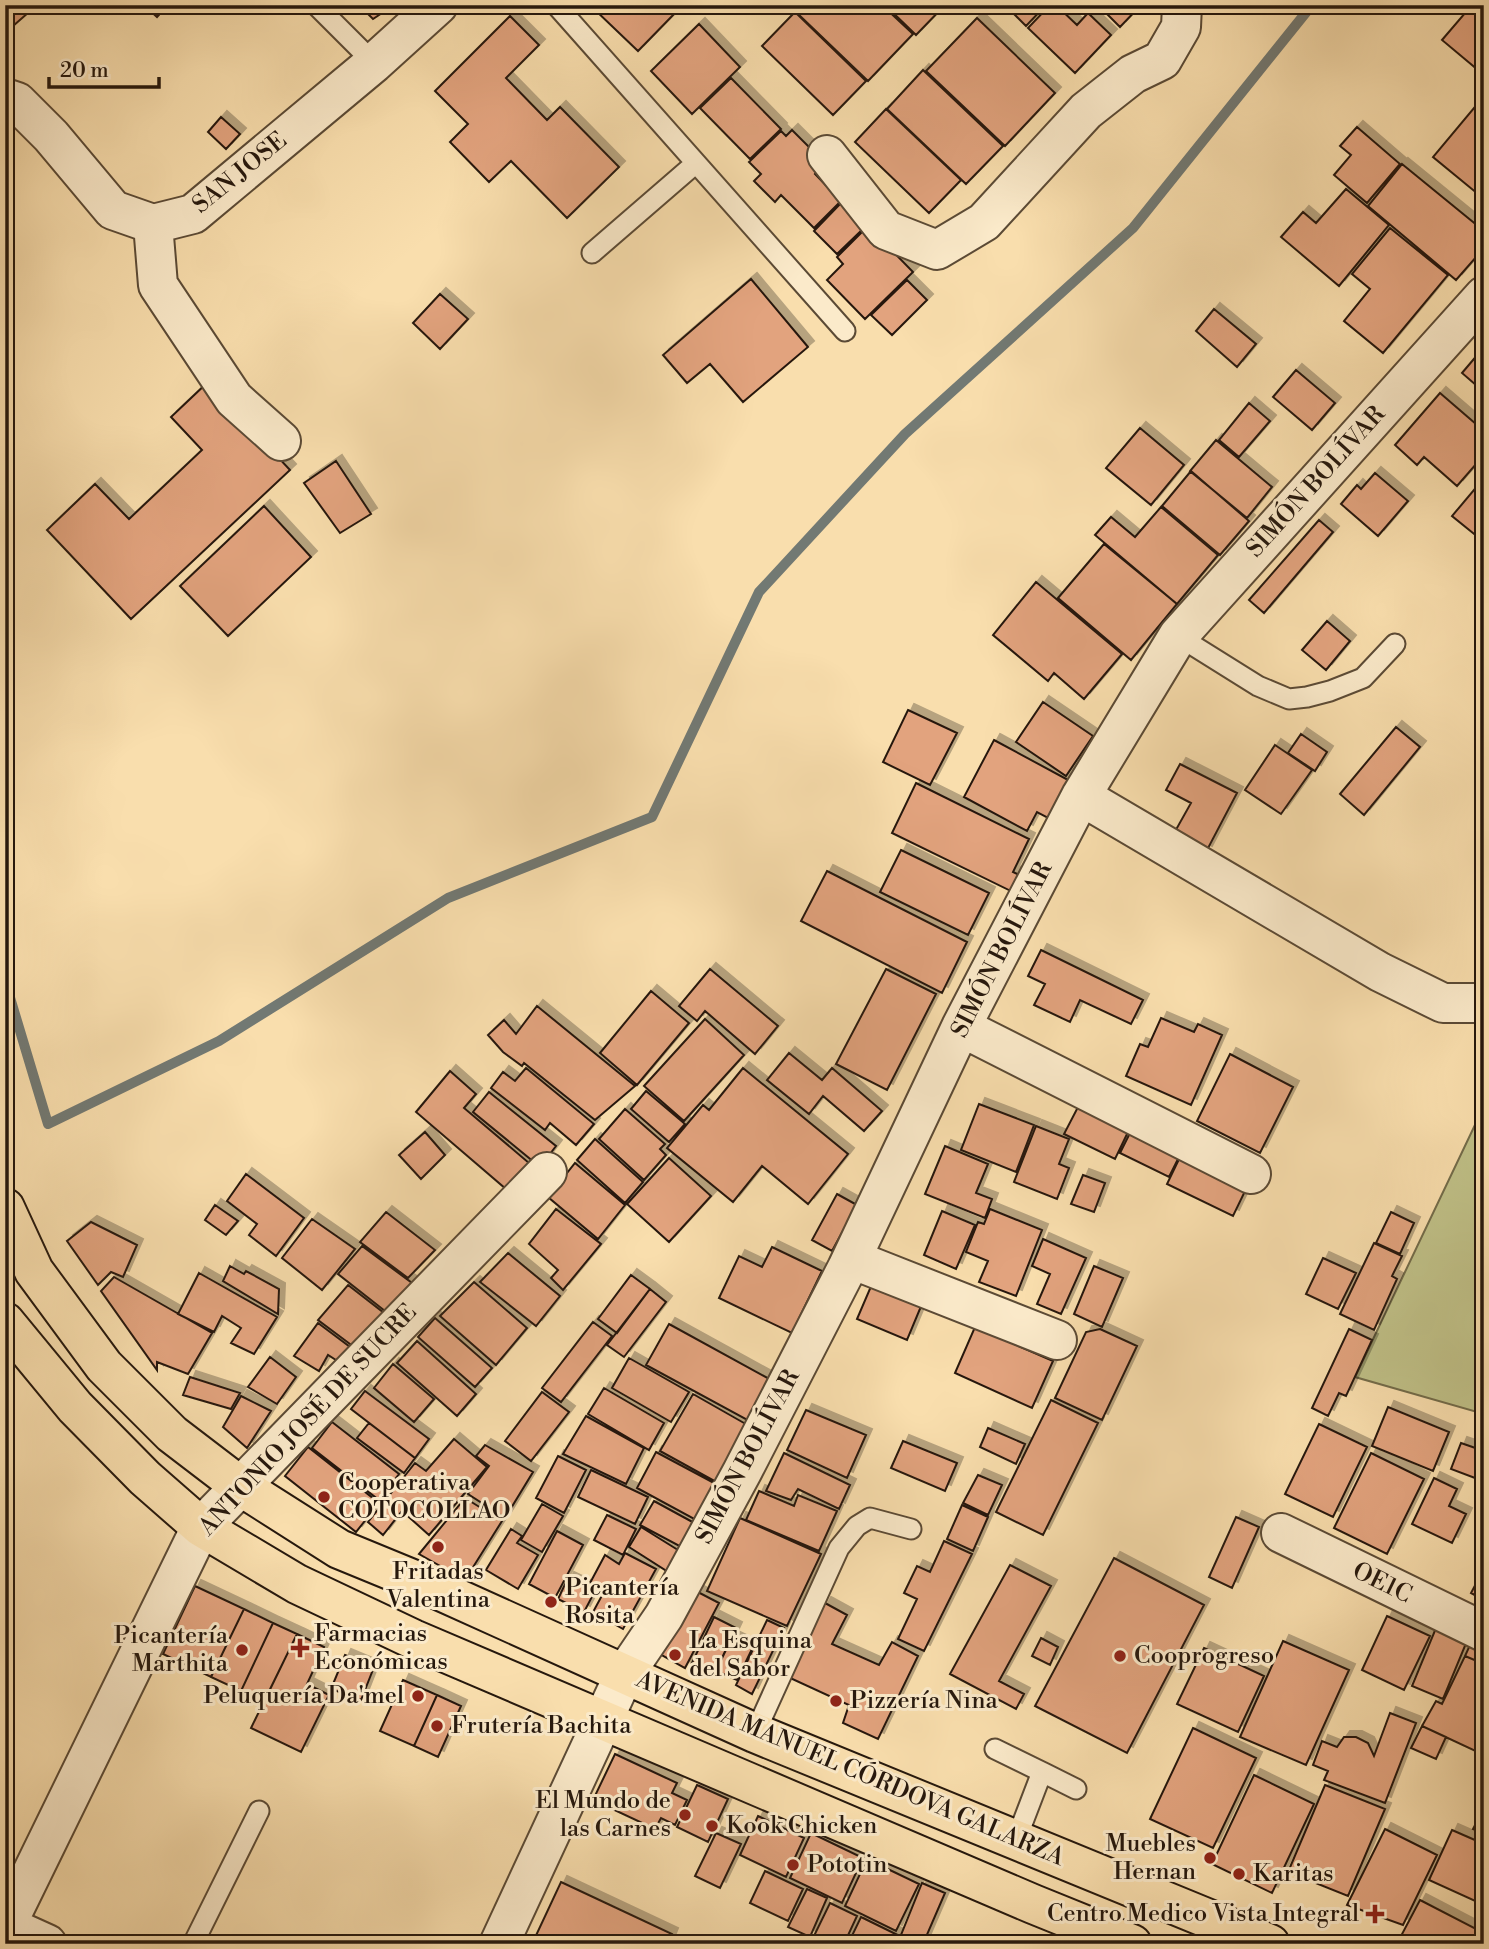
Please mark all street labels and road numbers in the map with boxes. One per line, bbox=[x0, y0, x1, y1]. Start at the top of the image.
street label: SAN JOSE bbox=[187, 126, 293, 220]
street label: SIMÓN BOLÍVAR bbox=[1239, 398, 1393, 564]
street label: SIMÓN BOLÍVAR bbox=[943, 855, 1060, 1043]
street label: ANTONIO JOSÉ DE SUCRE bbox=[191, 1297, 423, 1543]
street label: SIMÓN BOLÍVAR bbox=[688, 1363, 807, 1549]
street label: OE1C bbox=[1347, 1556, 1417, 1610]
street label: AVENIDA MANUEL CÓRDOVA GALARZA bbox=[630, 1663, 1070, 1873]

